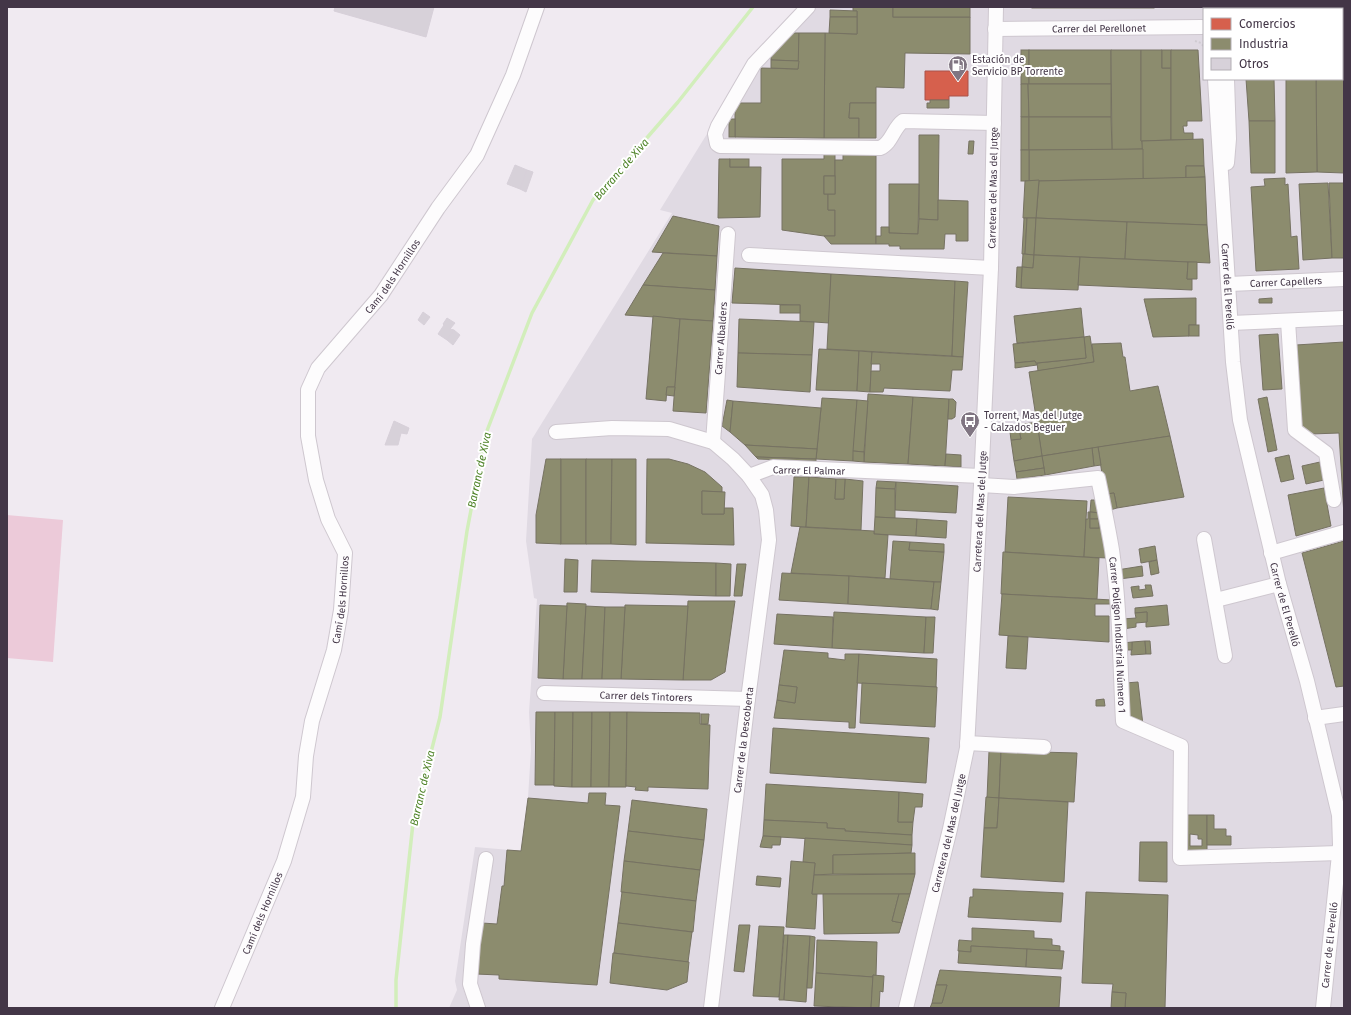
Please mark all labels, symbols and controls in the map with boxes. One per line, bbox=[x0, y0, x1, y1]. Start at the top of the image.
legend bbox=[1203, 8, 1343, 80]
text: Comercios bbox=[1239, 17, 1296, 31]
street label: Carrer del Perellonet bbox=[1052, 23, 1146, 35]
text: Industria bbox=[1239, 37, 1288, 51]
fuel station icon: Estación de Servicio BP Torrente bbox=[947, 54, 969, 82]
place label: Estación de Servicio BP Torrente bbox=[972, 54, 1063, 78]
text: Otros bbox=[1239, 57, 1269, 71]
street label: Carretera del Mas del Jutge bbox=[986, 127, 1001, 249]
water label: Barranc de Xiva bbox=[591, 136, 652, 203]
street label: Camí dels Hornillos bbox=[363, 237, 423, 316]
street label: Carrer de El Perelló bbox=[1218, 243, 1236, 331]
street label: Carrer Capellers bbox=[1250, 275, 1323, 290]
street label: Carrer Albalders bbox=[713, 301, 730, 375]
bus stop icon: Torrent, Mas del Jutge - Calzados Beguer bbox=[959, 410, 981, 438]
place label: Torrent, Mas del Jutge - Calzados Beguer bbox=[984, 410, 1082, 434]
water label: Barranc de Xiva bbox=[465, 431, 494, 509]
street label: Carretera del Mas del Jutge bbox=[971, 450, 990, 573]
street label: Carrer El Palmar bbox=[773, 464, 846, 478]
street label: Camí dels Hornillos bbox=[330, 555, 352, 645]
street label: Carrer Polígon Industrial Número 1 bbox=[1106, 556, 1128, 713]
street label: Carrer de El Perelló bbox=[1267, 561, 1302, 648]
street label: Carrer de la Descoberta bbox=[732, 686, 757, 794]
street label: Carrer dels Tintorers bbox=[599, 690, 693, 704]
water label: Barranc de Xiva bbox=[407, 749, 437, 827]
street label: Carretera del Mas del Jutge bbox=[930, 773, 968, 894]
street label: Camí dels Hornillos bbox=[240, 870, 286, 956]
street label: Carrer de El Perelló bbox=[1319, 901, 1341, 989]

